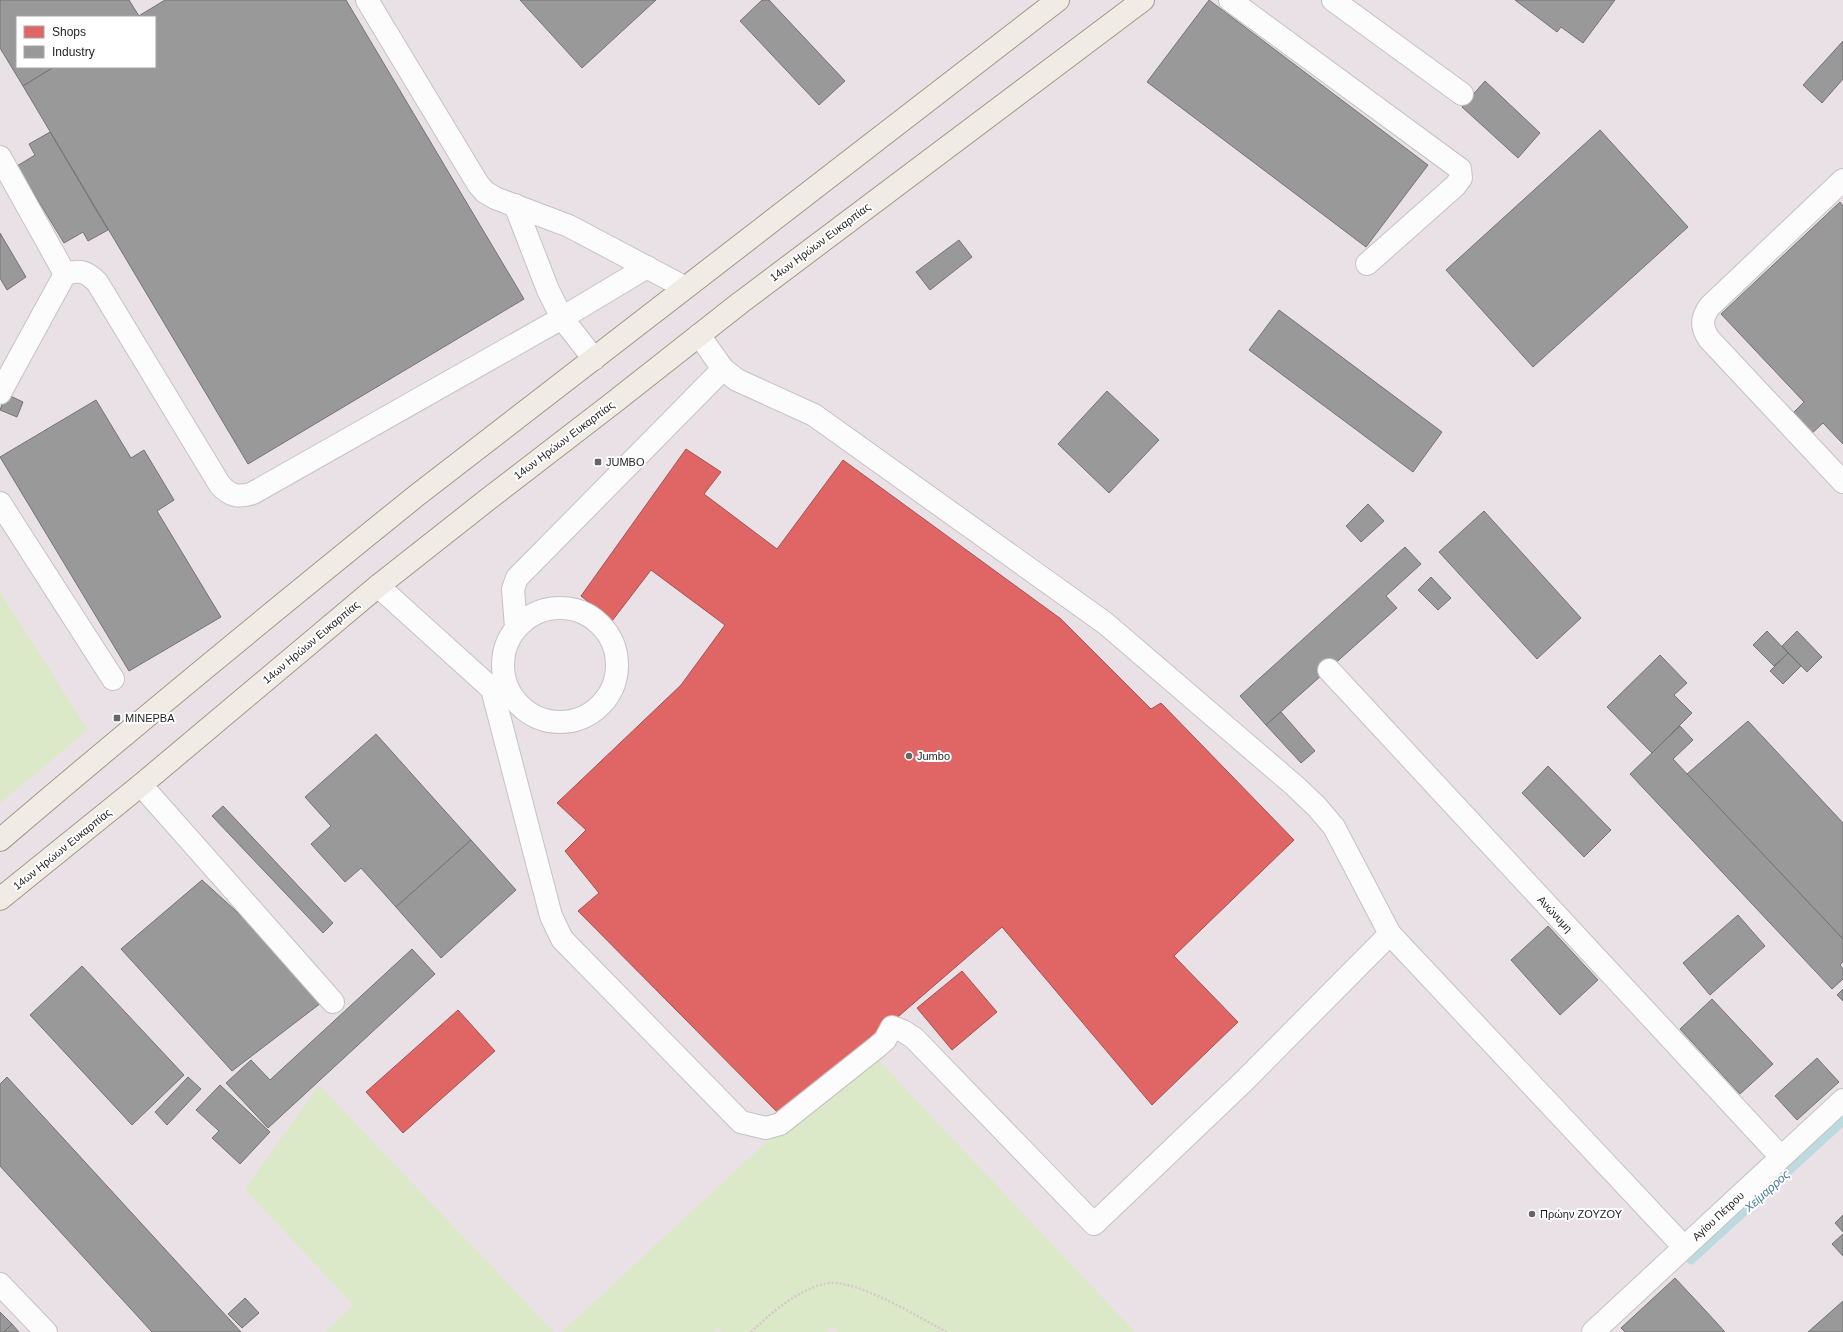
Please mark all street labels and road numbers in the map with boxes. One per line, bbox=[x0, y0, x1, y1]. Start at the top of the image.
street label: 14ων Ηρώων Ευκαρπίας bbox=[768, 200, 872, 284]
street label: 14ων Ηρώων Ευκαρπίας bbox=[512, 398, 616, 482]
street label: 14ων Ηρώων Ευκαρπίας bbox=[260, 598, 362, 686]
street label: 14ων Ηρώων Ευκαρπίας bbox=[11, 806, 113, 892]
street label: Ανώνυμη bbox=[1535, 893, 1575, 935]
street label: Αγίου Πέτρου bbox=[1690, 1189, 1746, 1243]

